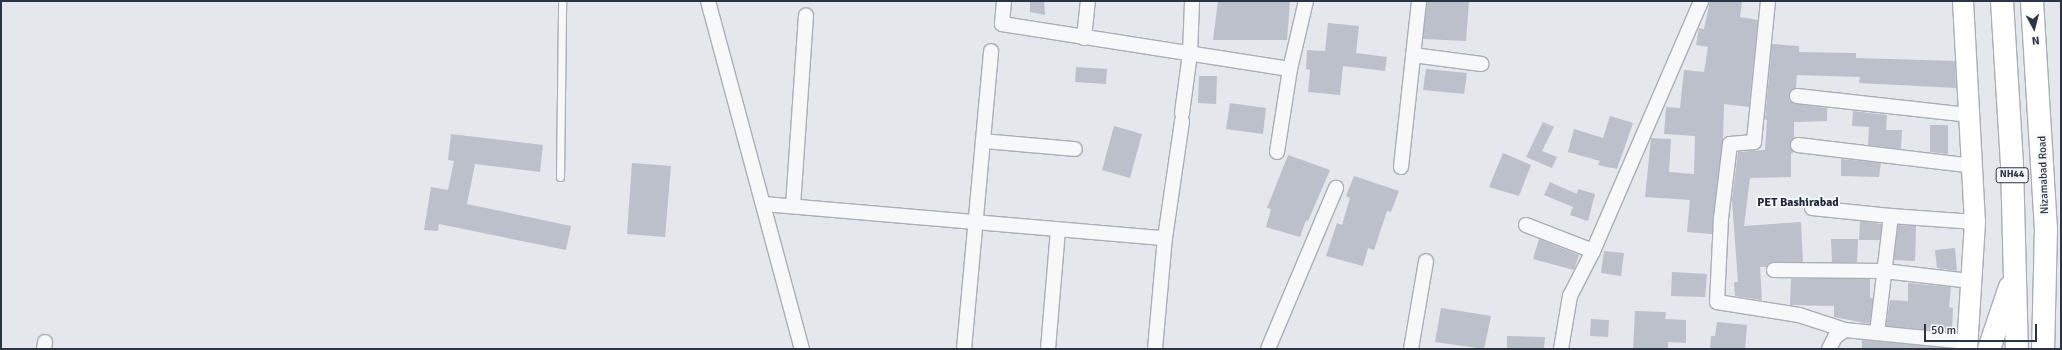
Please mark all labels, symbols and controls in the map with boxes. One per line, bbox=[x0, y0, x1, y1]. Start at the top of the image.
north arrow bbox=[2014, 8, 2054, 48]
text: N bbox=[2031, 33, 2040, 47]
street label: Nizamabad Road bbox=[2036, 136, 2052, 214]
road number: NH44 bbox=[1995, 167, 2029, 183]
district label: PET Bashirabad bbox=[1757, 196, 1839, 210]
scale bar bbox=[1926, 316, 2039, 342]
text: 50 m bbox=[1931, 323, 1956, 338]

